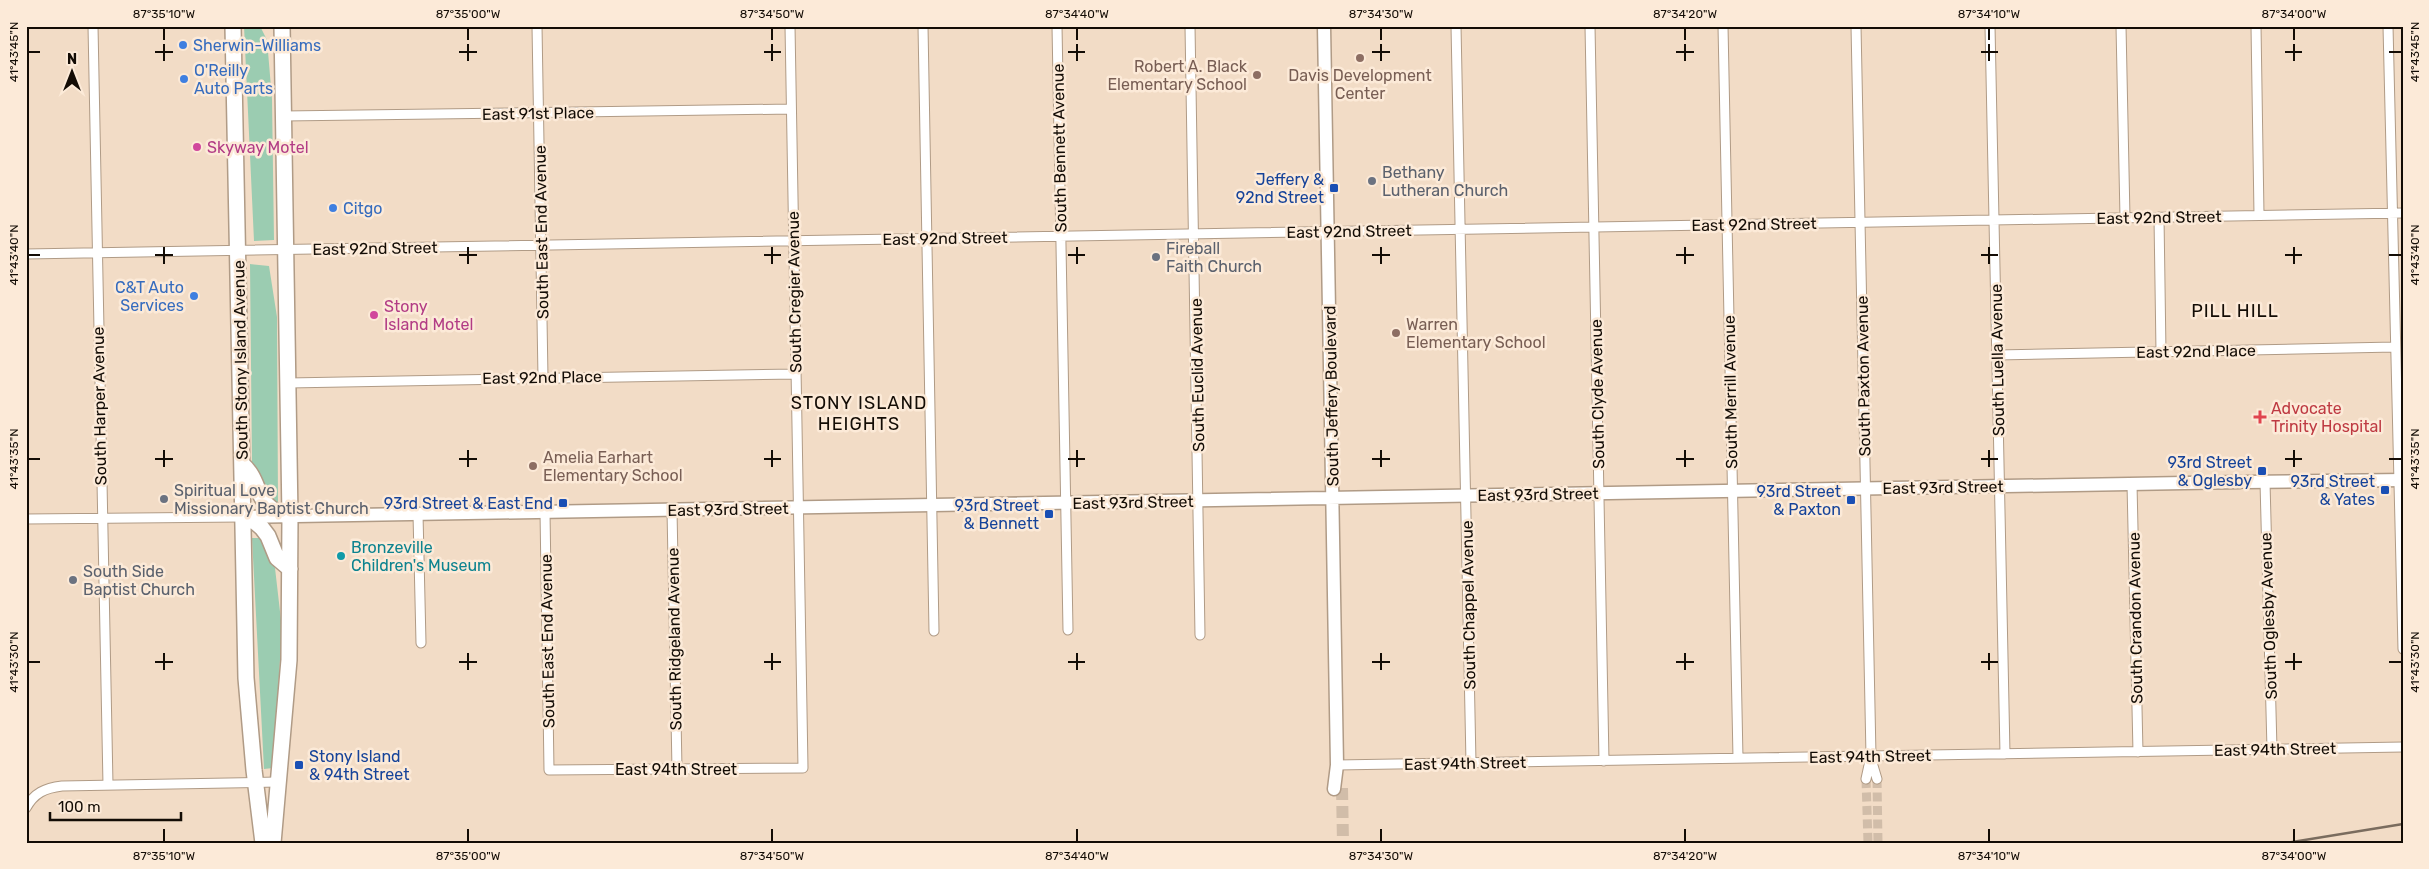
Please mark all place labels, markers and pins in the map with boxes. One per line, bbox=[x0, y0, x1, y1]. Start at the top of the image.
place label: Sherwin-Williams bbox=[193, 36, 321, 55]
marker: Sherwin-Williams bbox=[177, 39, 189, 51]
marker: Davis Development Center bbox=[1354, 52, 1366, 64]
place label: Robert A. Black Elementary School bbox=[1107, 57, 1248, 94]
place label: O'Reilly Auto Parts bbox=[194, 61, 273, 98]
place label: Davis Development Center bbox=[1288, 66, 1432, 103]
marker: Robert A. Black Elementary School bbox=[1251, 69, 1263, 81]
marker: O'Reilly Auto Parts bbox=[178, 73, 190, 85]
place label: Skyway Motel bbox=[207, 138, 309, 157]
marker: Skyway Motel bbox=[191, 141, 203, 153]
place label: Bethany Lutheran Church bbox=[1382, 163, 1508, 200]
place label: Jeffery & 92nd Street bbox=[1236, 170, 1324, 207]
marker: Bethany Lutheran Church bbox=[1366, 175, 1378, 187]
marker: Jeffery & 92nd Street bbox=[1328, 182, 1340, 194]
place label: Citgo bbox=[343, 199, 383, 218]
marker: Citgo bbox=[327, 202, 339, 214]
place label: Fireball Faith Church bbox=[1166, 239, 1262, 276]
marker: Fireball Faith Church bbox=[1150, 251, 1162, 263]
place label: C&T Auto Services bbox=[115, 278, 184, 315]
marker: C&T Auto Services bbox=[188, 290, 200, 302]
place label: Stony Island Motel bbox=[384, 297, 473, 334]
marker: Stony Island Motel bbox=[368, 309, 380, 321]
place label: Warren Elementary School bbox=[1406, 315, 1546, 352]
marker: Warren Elementary School bbox=[1390, 327, 1402, 339]
place label: Advocate Trinity Hospital bbox=[2271, 399, 2382, 436]
marker: Advocate Trinity Hospital bbox=[2253, 410, 2267, 424]
place label: Amelia Earhart Elementary School bbox=[543, 448, 683, 485]
place label: 93rd Street & Oglesby bbox=[2168, 453, 2252, 490]
marker: Amelia Earhart Elementary School bbox=[527, 460, 539, 472]
marker: 93rd Street & Oglesby bbox=[2256, 465, 2268, 477]
place label: 93rd Street & Yates bbox=[2291, 472, 2375, 509]
place label: Spiritual Love Missionary Baptist Church bbox=[174, 481, 369, 518]
place label: 93rd Street & Paxton bbox=[1757, 482, 1841, 519]
marker: 93rd Street & Yates bbox=[2379, 484, 2391, 496]
marker: Spiritual Love Missionary Baptist Church bbox=[158, 493, 170, 505]
place label: 93rd Street & East End bbox=[384, 494, 553, 513]
marker: 93rd Street & Paxton bbox=[1845, 494, 1857, 506]
place label: 93rd Street & Bennett bbox=[955, 496, 1039, 533]
marker: 93rd Street & East End bbox=[557, 497, 569, 509]
marker: 93rd Street & Bennett bbox=[1043, 508, 1055, 520]
place label: Bronzeville Children's Museum bbox=[351, 538, 491, 575]
marker: Bronzeville Children's Museum bbox=[335, 550, 347, 562]
place label: South Side Baptist Church bbox=[83, 562, 195, 599]
marker: South Side Baptist Church bbox=[67, 574, 79, 586]
place label: Stony Island & 94th Street bbox=[309, 747, 409, 784]
marker: Stony Island & 94th Street bbox=[293, 759, 305, 771]

